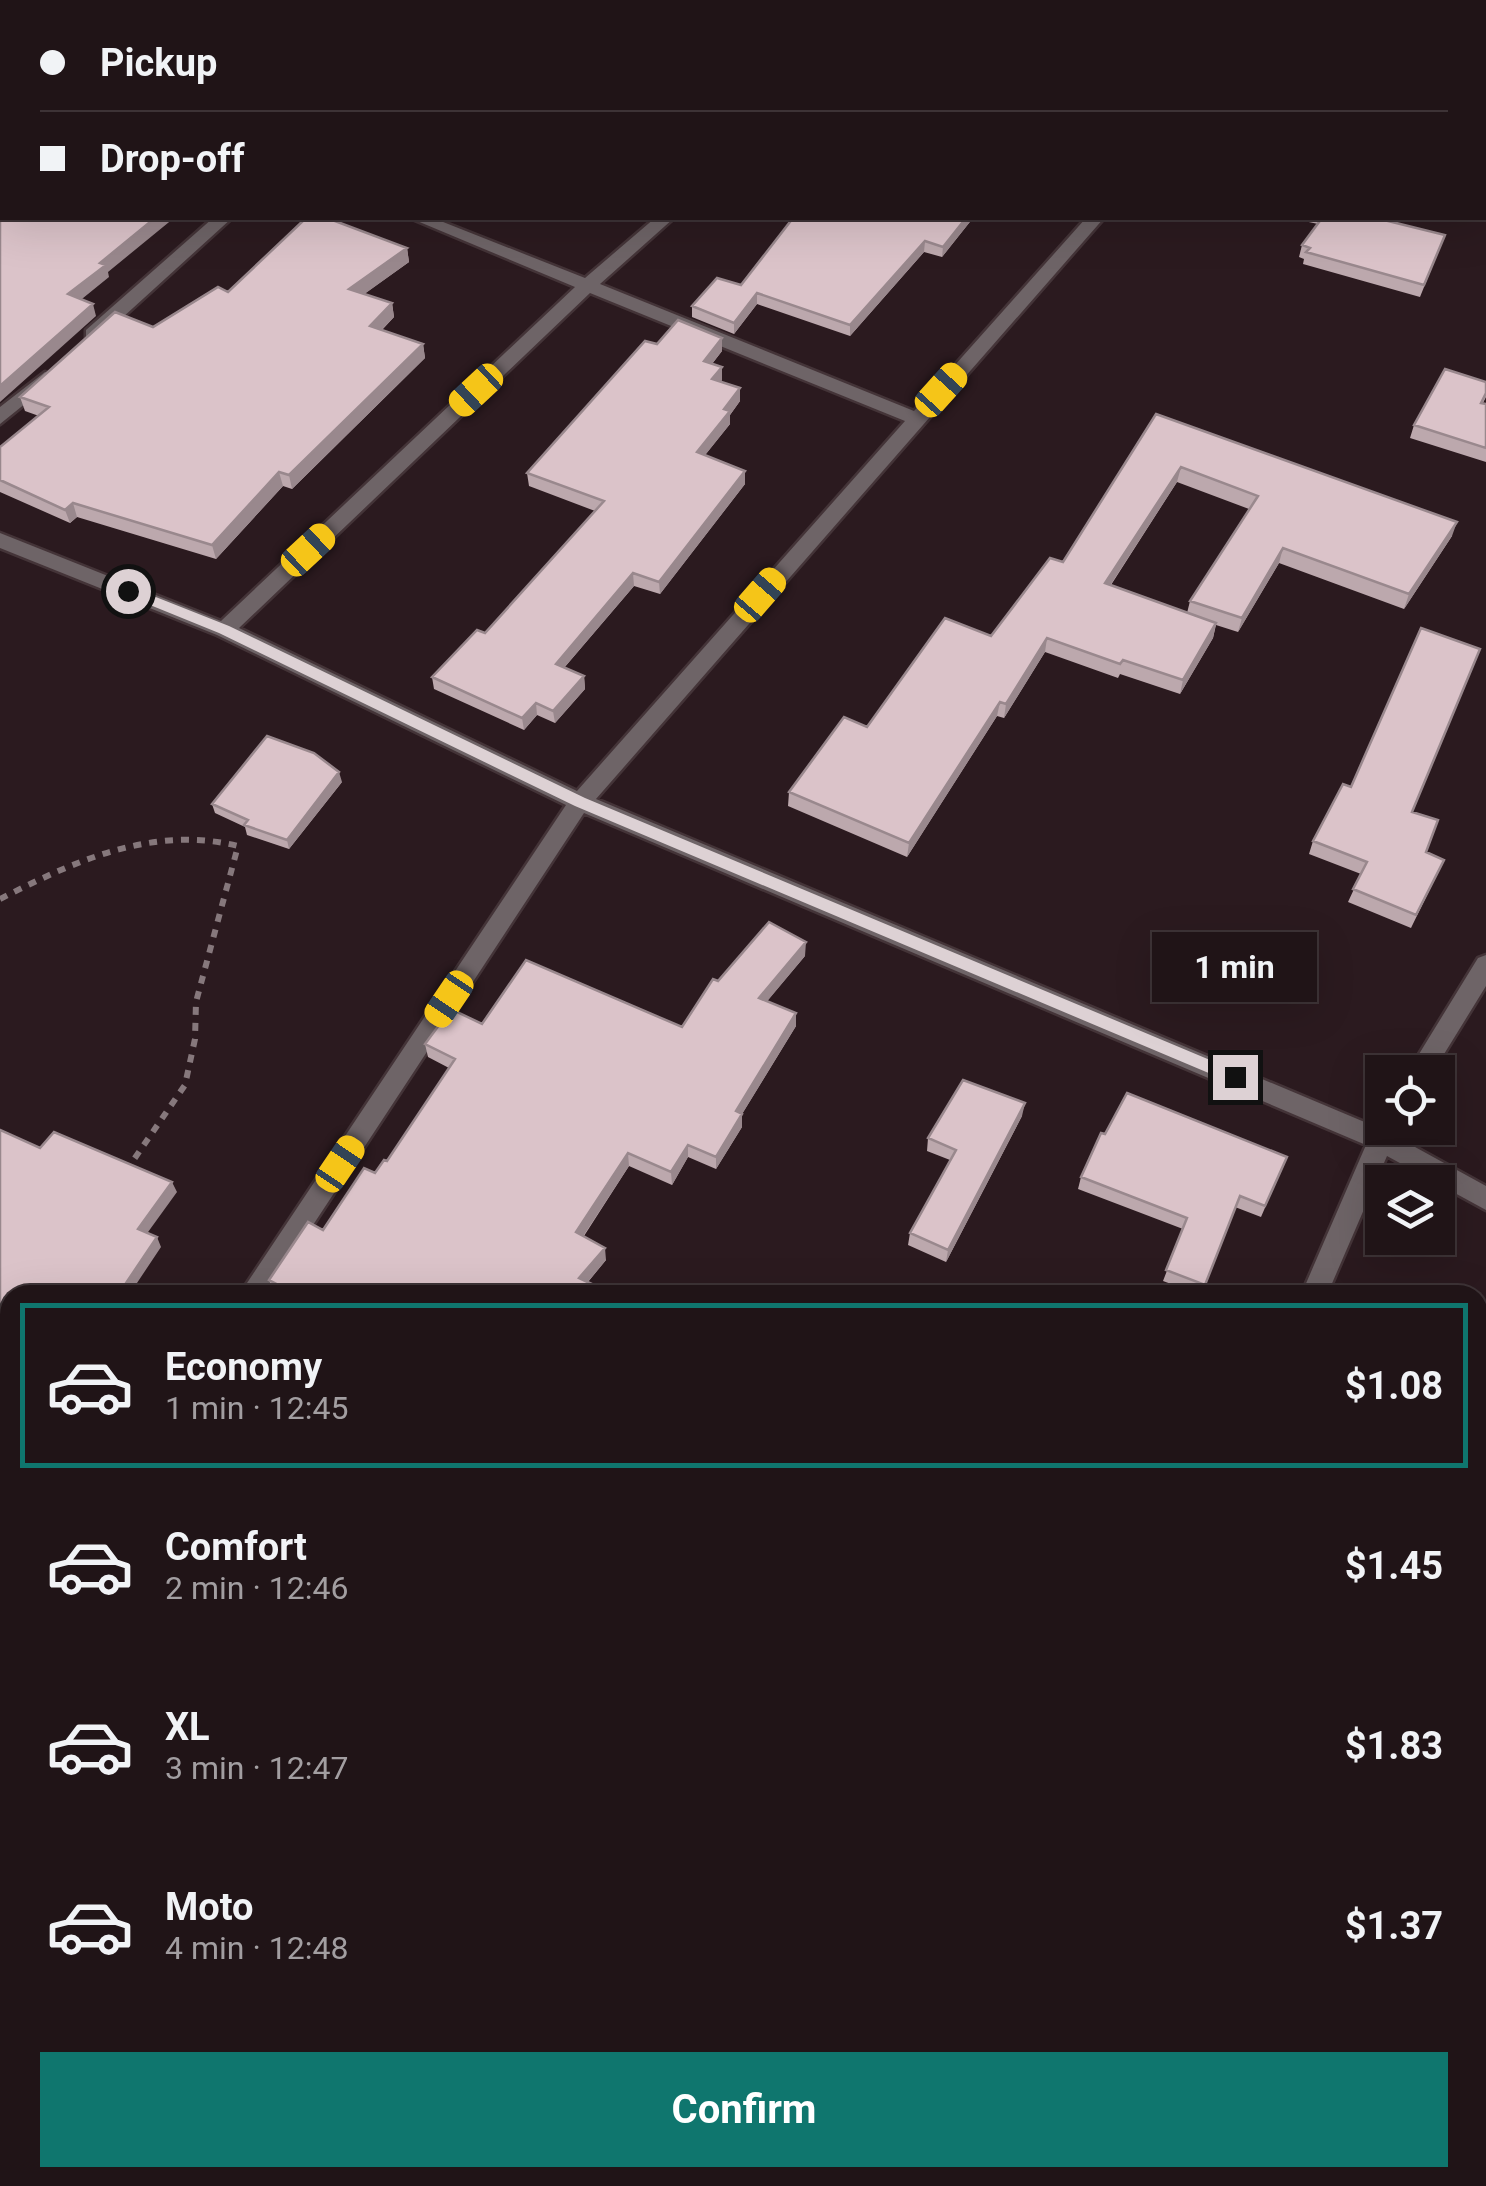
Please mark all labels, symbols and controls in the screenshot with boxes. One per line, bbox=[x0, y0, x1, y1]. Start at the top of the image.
text: Pickup bbox=[100, 41, 217, 85]
text: Drop-off bbox=[100, 137, 245, 181]
car bbox=[910, 358, 972, 422]
car bbox=[444, 359, 508, 421]
car bbox=[276, 519, 340, 581]
car bbox=[729, 563, 791, 627]
route start bbox=[106, 569, 151, 614]
callout: 1 min bbox=[1152, 932, 1318, 1002]
text: 1 min bbox=[1194, 948, 1275, 986]
car bbox=[420, 966, 478, 1032]
route end bbox=[1213, 1055, 1258, 1100]
map controls bbox=[1365, 1055, 1455, 1255]
button: locate bbox=[1365, 1055, 1455, 1145]
car bbox=[311, 1131, 369, 1197]
button: layers bbox=[1365, 1165, 1455, 1255]
icon: car bbox=[45, 1341, 135, 1431]
text: Economy bbox=[165, 1345, 322, 1389]
text: $1.08 bbox=[1345, 1364, 1443, 1408]
text: 1 min · 12:45 bbox=[165, 1389, 348, 1427]
icon: car bbox=[45, 1521, 135, 1611]
text: Comfort bbox=[165, 1525, 307, 1569]
text: $1.45 bbox=[1345, 1544, 1443, 1588]
text: 2 min · 12:46 bbox=[165, 1569, 348, 1607]
icon: car bbox=[45, 1701, 135, 1791]
text: XL bbox=[165, 1705, 210, 1749]
text: $1.83 bbox=[1345, 1724, 1443, 1768]
text: 3 min · 12:47 bbox=[165, 1749, 348, 1787]
icon: car bbox=[45, 1881, 135, 1971]
text: Moto bbox=[165, 1885, 254, 1929]
text: $1.37 bbox=[1345, 1904, 1443, 1948]
text: 4 min · 12:48 bbox=[165, 1929, 348, 1967]
button: Confirm bbox=[40, 2052, 1448, 2167]

